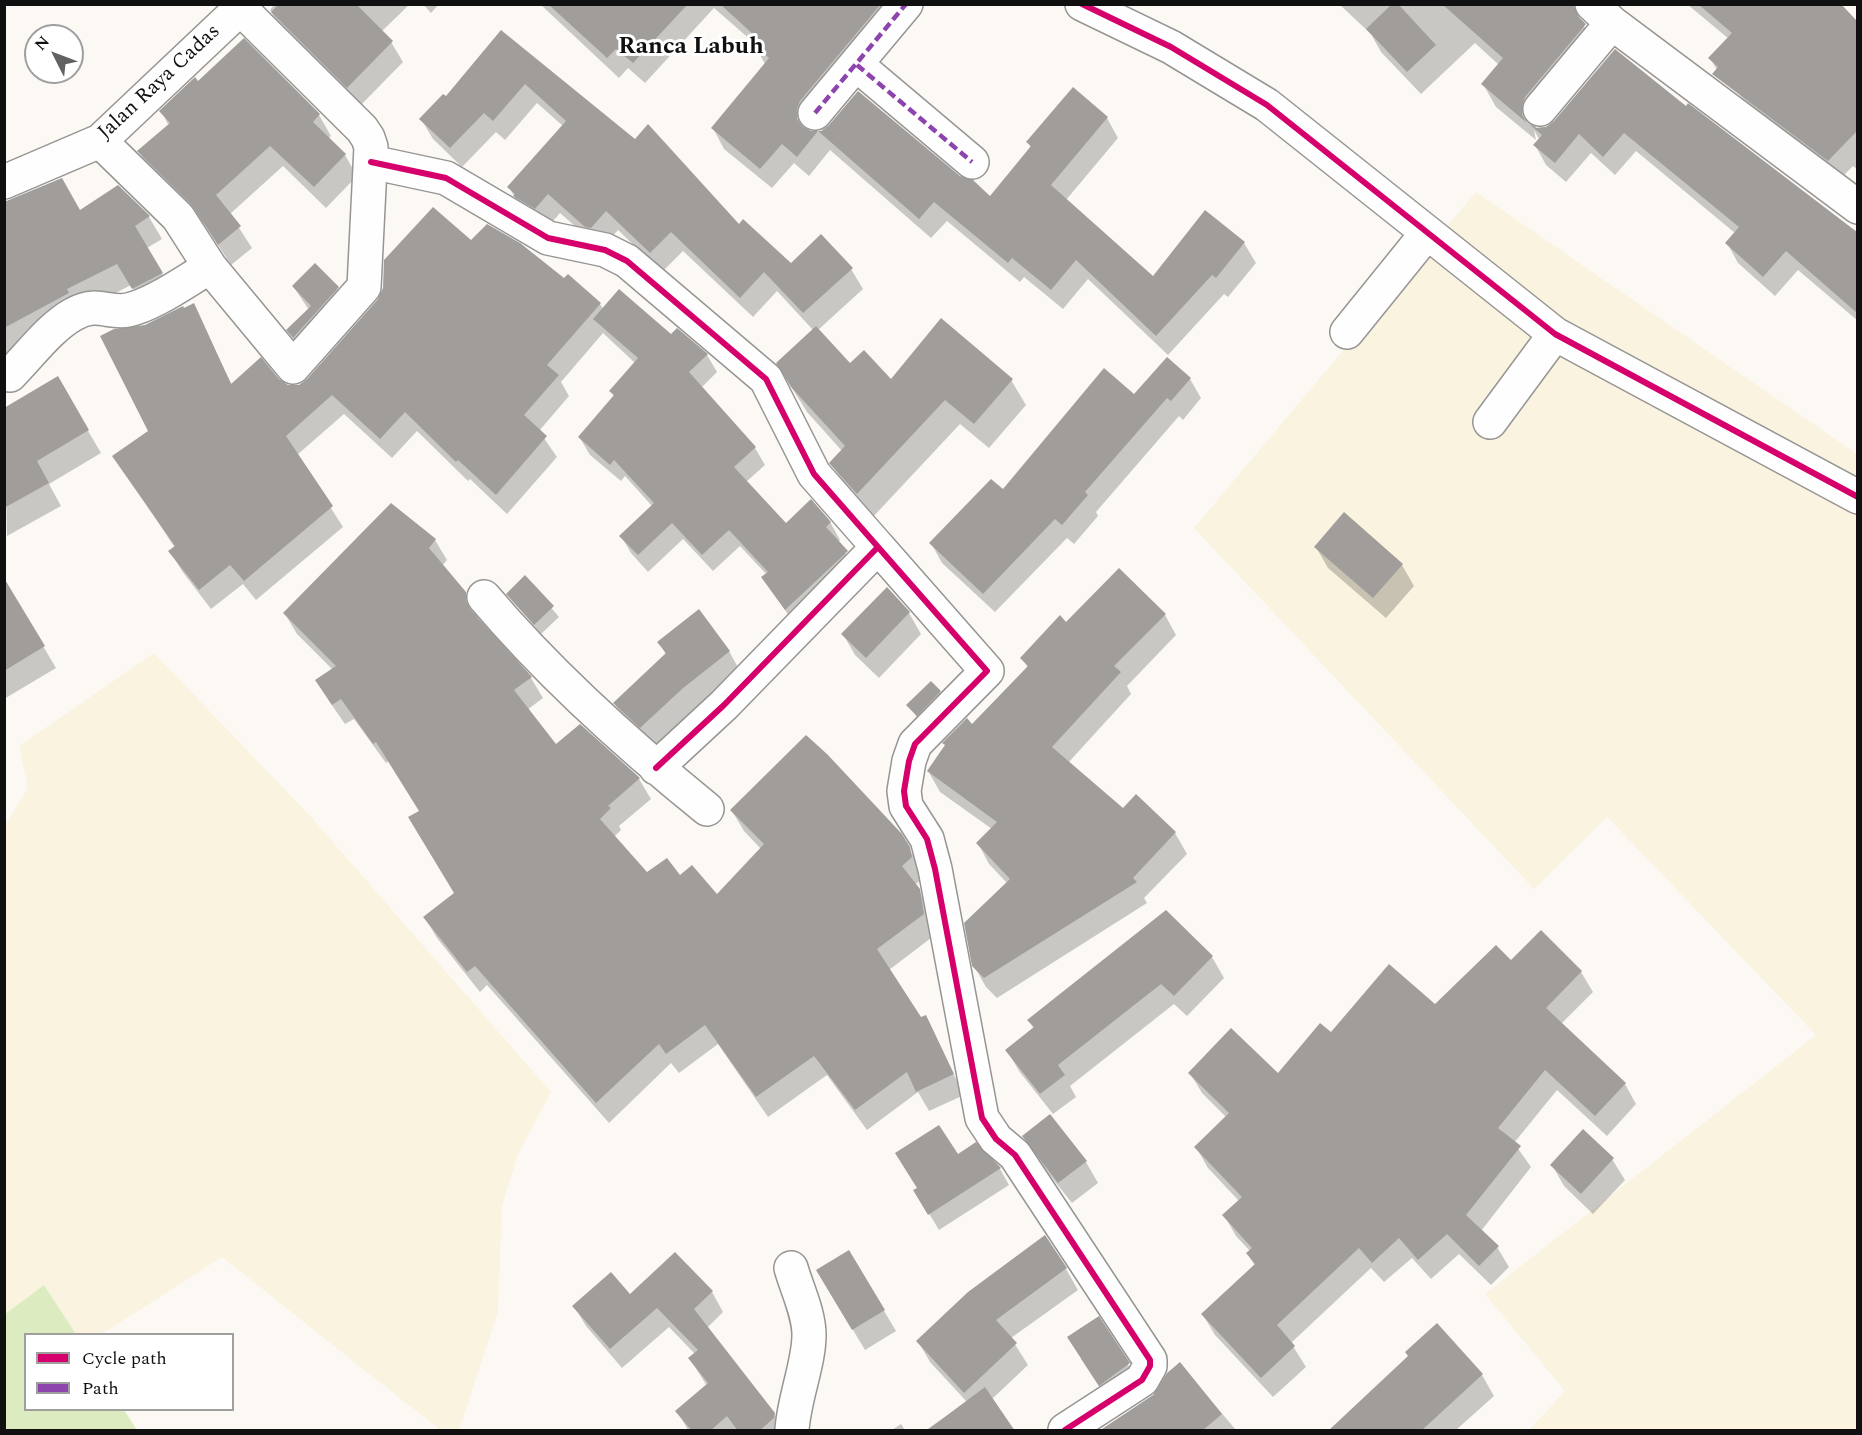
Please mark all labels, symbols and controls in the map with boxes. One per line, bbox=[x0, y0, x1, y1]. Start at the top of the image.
street label: Jalan Raya Cadas bbox=[94, 20, 226, 146]
north arrow bbox=[24, 24, 84, 84]
text: N bbox=[29, 30, 55, 56]
district label: Ranca Labuh bbox=[618, 34, 764, 62]
legend bbox=[24, 1333, 234, 1411]
text: Cycle path bbox=[82, 1345, 167, 1372]
text: Path bbox=[82, 1375, 119, 1402]

